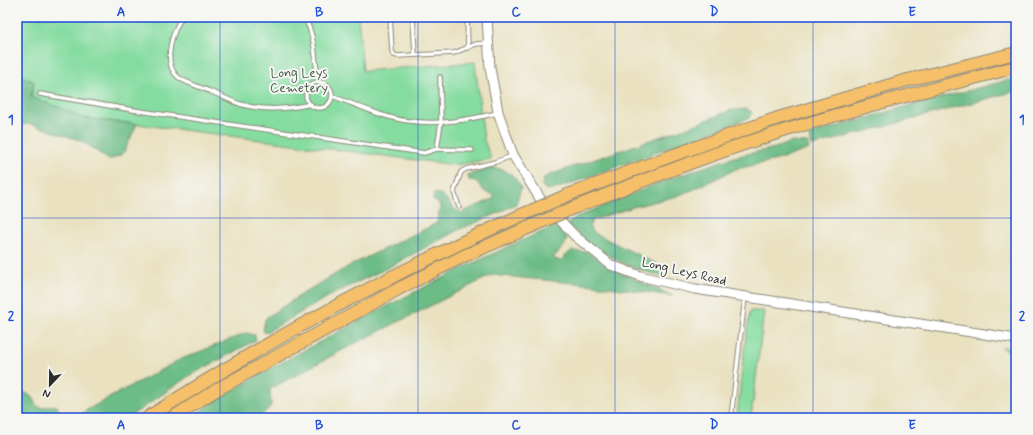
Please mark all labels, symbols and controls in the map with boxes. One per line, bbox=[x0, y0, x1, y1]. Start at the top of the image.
text: A bbox=[117, 4, 125, 21]
text: B bbox=[315, 4, 324, 21]
text: C bbox=[511, 4, 521, 21]
text: D bbox=[710, 4, 719, 21]
text: E bbox=[908, 4, 916, 21]
park label: Long Leys Cemetery bbox=[270, 65, 328, 97]
text: 1 bbox=[8, 112, 14, 129]
text: 1 bbox=[1019, 112, 1025, 129]
street label: Long Leys Road bbox=[640, 254, 728, 291]
text: 2 bbox=[8, 308, 15, 325]
text: 2 bbox=[1019, 308, 1026, 325]
north arrow bbox=[30, 365, 70, 405]
text: N bbox=[41, 385, 53, 401]
text: A bbox=[117, 417, 125, 434]
text: B bbox=[315, 417, 324, 434]
text: C bbox=[511, 417, 521, 434]
text: D bbox=[710, 417, 719, 434]
text: E bbox=[908, 417, 916, 434]

